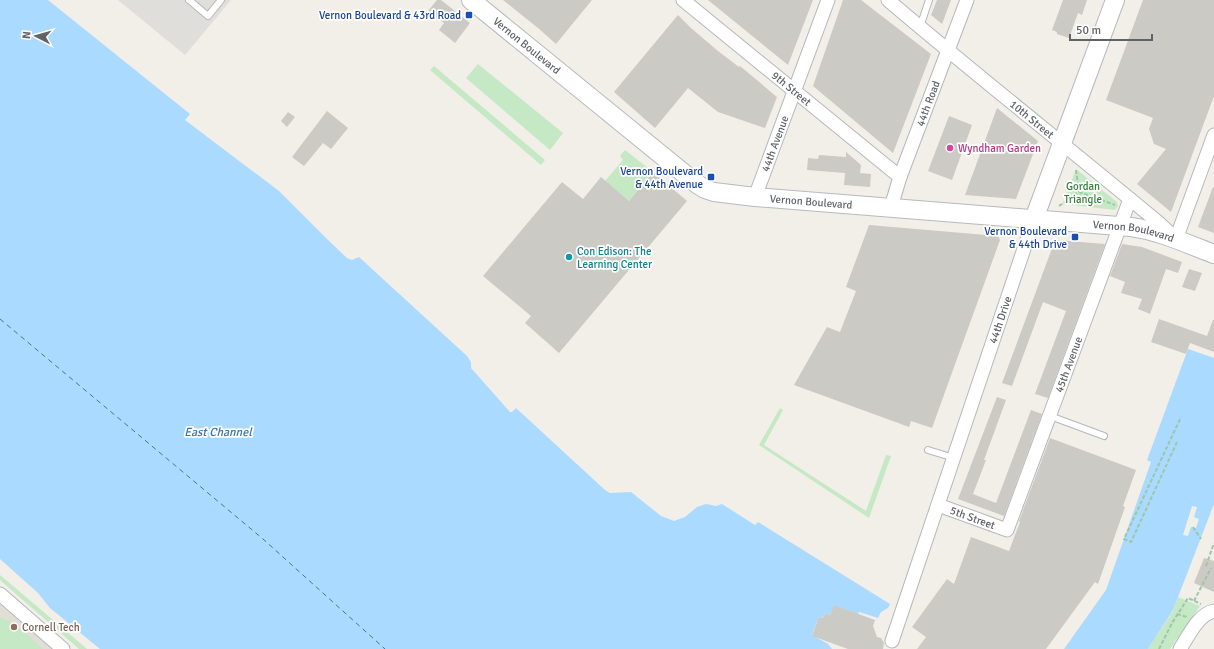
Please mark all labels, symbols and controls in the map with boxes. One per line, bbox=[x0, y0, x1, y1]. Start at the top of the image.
place label: Vernon Boulevard & 43rd Road bbox=[319, 9, 461, 22]
marker: Vernon Boulevard & 43rd Road bbox=[464, 10, 474, 20]
street label: Vernon Boulevard bbox=[491, 14, 563, 77]
north arrow bbox=[16, 16, 56, 56]
scale bar bbox=[1070, 16, 1152, 42]
text: 50 m bbox=[1076, 23, 1101, 38]
text: N bbox=[20, 31, 33, 39]
street label: 9th Street bbox=[769, 69, 814, 108]
street label: 44th Road bbox=[913, 79, 942, 128]
street label: 10th Street bbox=[1007, 97, 1057, 141]
street label: 44th Avenue bbox=[759, 114, 791, 173]
place label: Wyndham Garden bbox=[958, 142, 1041, 155]
marker: Wyndham Garden bbox=[945, 143, 955, 153]
place label: Vernon Boulevard & 44th Avenue bbox=[620, 165, 703, 191]
marker: Vernon Boulevard & 44th Avenue bbox=[706, 172, 716, 182]
park label: Gordan Triangle bbox=[1064, 180, 1102, 206]
street label: Vernon Boulevard bbox=[769, 192, 853, 211]
street label: Vernon Boulevard bbox=[1092, 217, 1176, 245]
place label: Vernon Boulevard & 44th Drive bbox=[984, 225, 1067, 251]
marker: Vernon Boulevard & 44th Drive bbox=[1070, 232, 1080, 242]
place label: Con Edison: The Learning Center bbox=[577, 245, 652, 271]
marker: Con Edison: The Learning Center bbox=[564, 252, 574, 262]
street label: 44th Drive bbox=[986, 294, 1014, 345]
street label: 45th Avenue bbox=[1052, 335, 1085, 394]
water label: East Channel bbox=[184, 425, 253, 440]
street label: 5th Street bbox=[949, 503, 997, 532]
place label: Cornell Tech bbox=[22, 621, 80, 634]
marker: Cornell Tech bbox=[9, 622, 19, 632]

